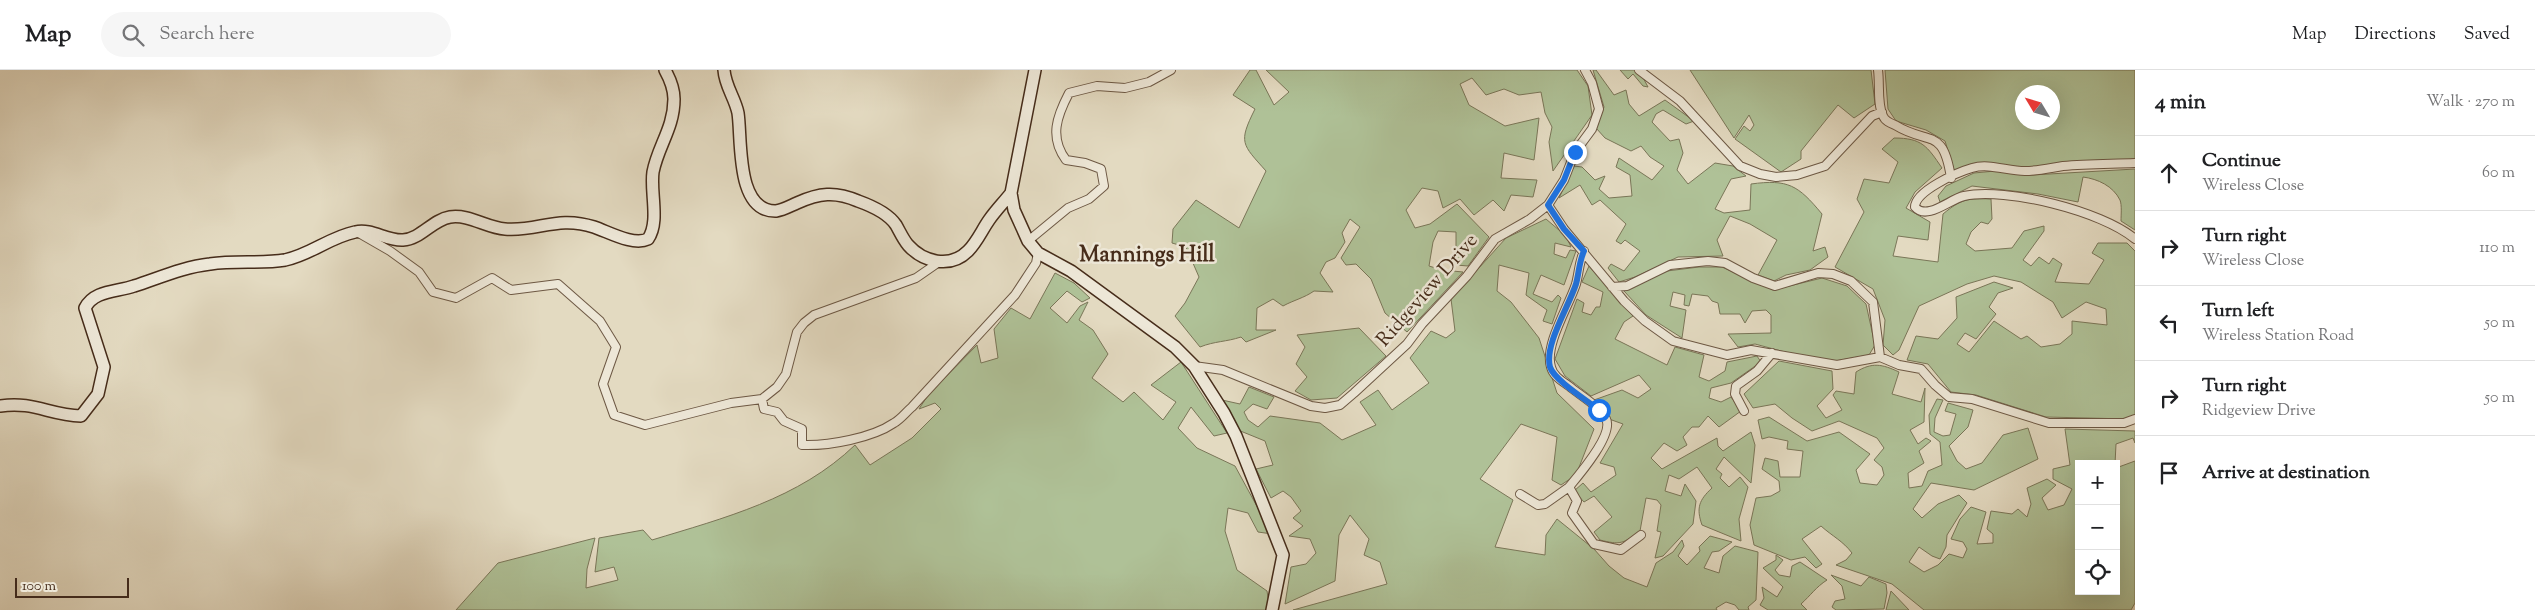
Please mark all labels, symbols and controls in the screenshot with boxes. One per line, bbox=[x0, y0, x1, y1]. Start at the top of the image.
search box bbox=[101, 12, 451, 57]
text: Map bbox=[25, 18, 71, 52]
icon: search bbox=[119, 21, 147, 49]
text: Search here bbox=[159, 21, 255, 48]
text: Map bbox=[2292, 22, 2327, 48]
text: Directions bbox=[2355, 22, 2436, 48]
text: Saved bbox=[2464, 22, 2510, 48]
north arrow bbox=[2015, 85, 2060, 130]
text: 4 min bbox=[2155, 88, 2206, 118]
text: Walk · 270 m bbox=[2426, 91, 2515, 114]
route end bbox=[1564, 141, 1587, 164]
text: Continue bbox=[2202, 148, 2281, 175]
icon: ahead bbox=[2155, 159, 2183, 187]
text: 60 m bbox=[2482, 162, 2515, 185]
text: Wireless Close bbox=[2202, 175, 2304, 198]
text: Turn right bbox=[2202, 223, 2286, 250]
street label: Ridgeview Drive bbox=[1370, 228, 1486, 354]
icon: right bbox=[2155, 234, 2183, 262]
text: 110 m bbox=[2479, 237, 2515, 260]
district label: Mannings Hill bbox=[1079, 240, 1216, 272]
text: Wireless Close bbox=[2202, 250, 2304, 273]
text: Turn left bbox=[2202, 298, 2274, 325]
icon: left bbox=[2155, 309, 2183, 337]
text: 50 m bbox=[2484, 312, 2515, 335]
text: Wireless Station Road bbox=[2202, 325, 2354, 348]
text: Turn right bbox=[2202, 373, 2286, 400]
icon: right bbox=[2155, 384, 2183, 412]
text: 50 m bbox=[2484, 387, 2515, 410]
route start bbox=[1588, 399, 1611, 422]
text: Ridgeview Drive bbox=[2202, 400, 2316, 423]
icon: arrive bbox=[2155, 459, 2183, 487]
map controls bbox=[2075, 460, 2120, 595]
button: + bbox=[2075, 460, 2120, 505]
text: Arrive at destination bbox=[2202, 460, 2370, 487]
button: − bbox=[2075, 505, 2120, 550]
button: locate bbox=[2075, 550, 2120, 595]
scale bar bbox=[15, 575, 129, 598]
text: 100 m bbox=[22, 577, 56, 597]

